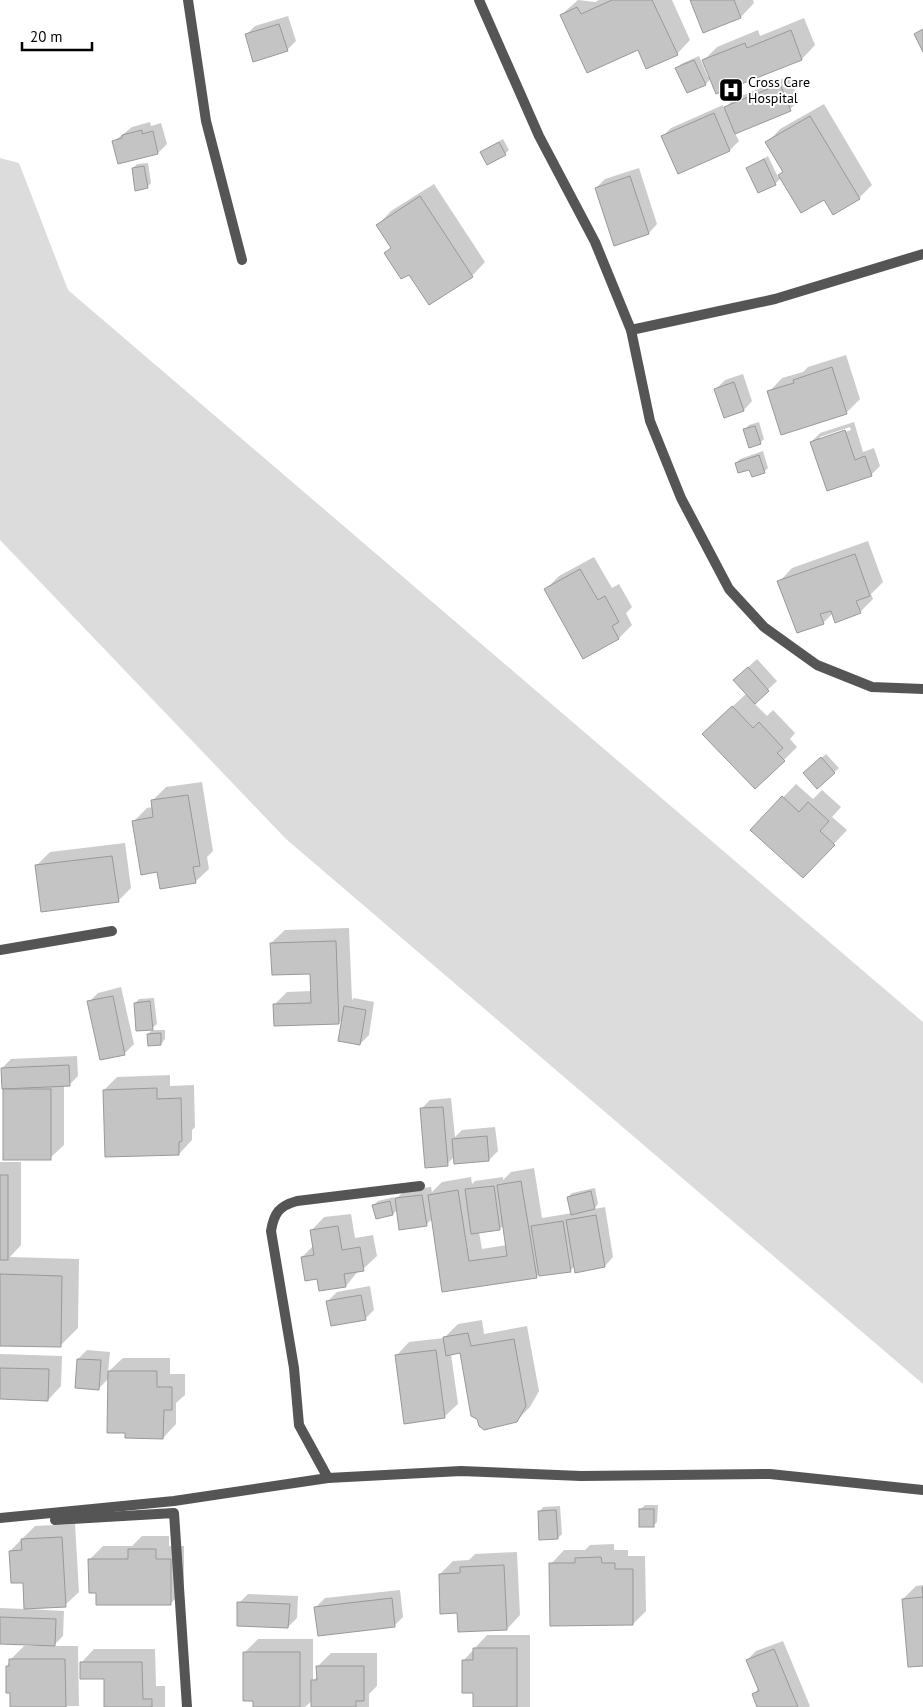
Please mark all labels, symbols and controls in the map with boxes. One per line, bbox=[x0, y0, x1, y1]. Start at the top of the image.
scale bar bbox=[22, 20, 92, 52]
text: 20 m bbox=[30, 27, 63, 46]
place label: Cross Care Hospital bbox=[748, 73, 810, 107]
hospital icon: Cross Care Hospital bbox=[718, 77, 744, 103]

